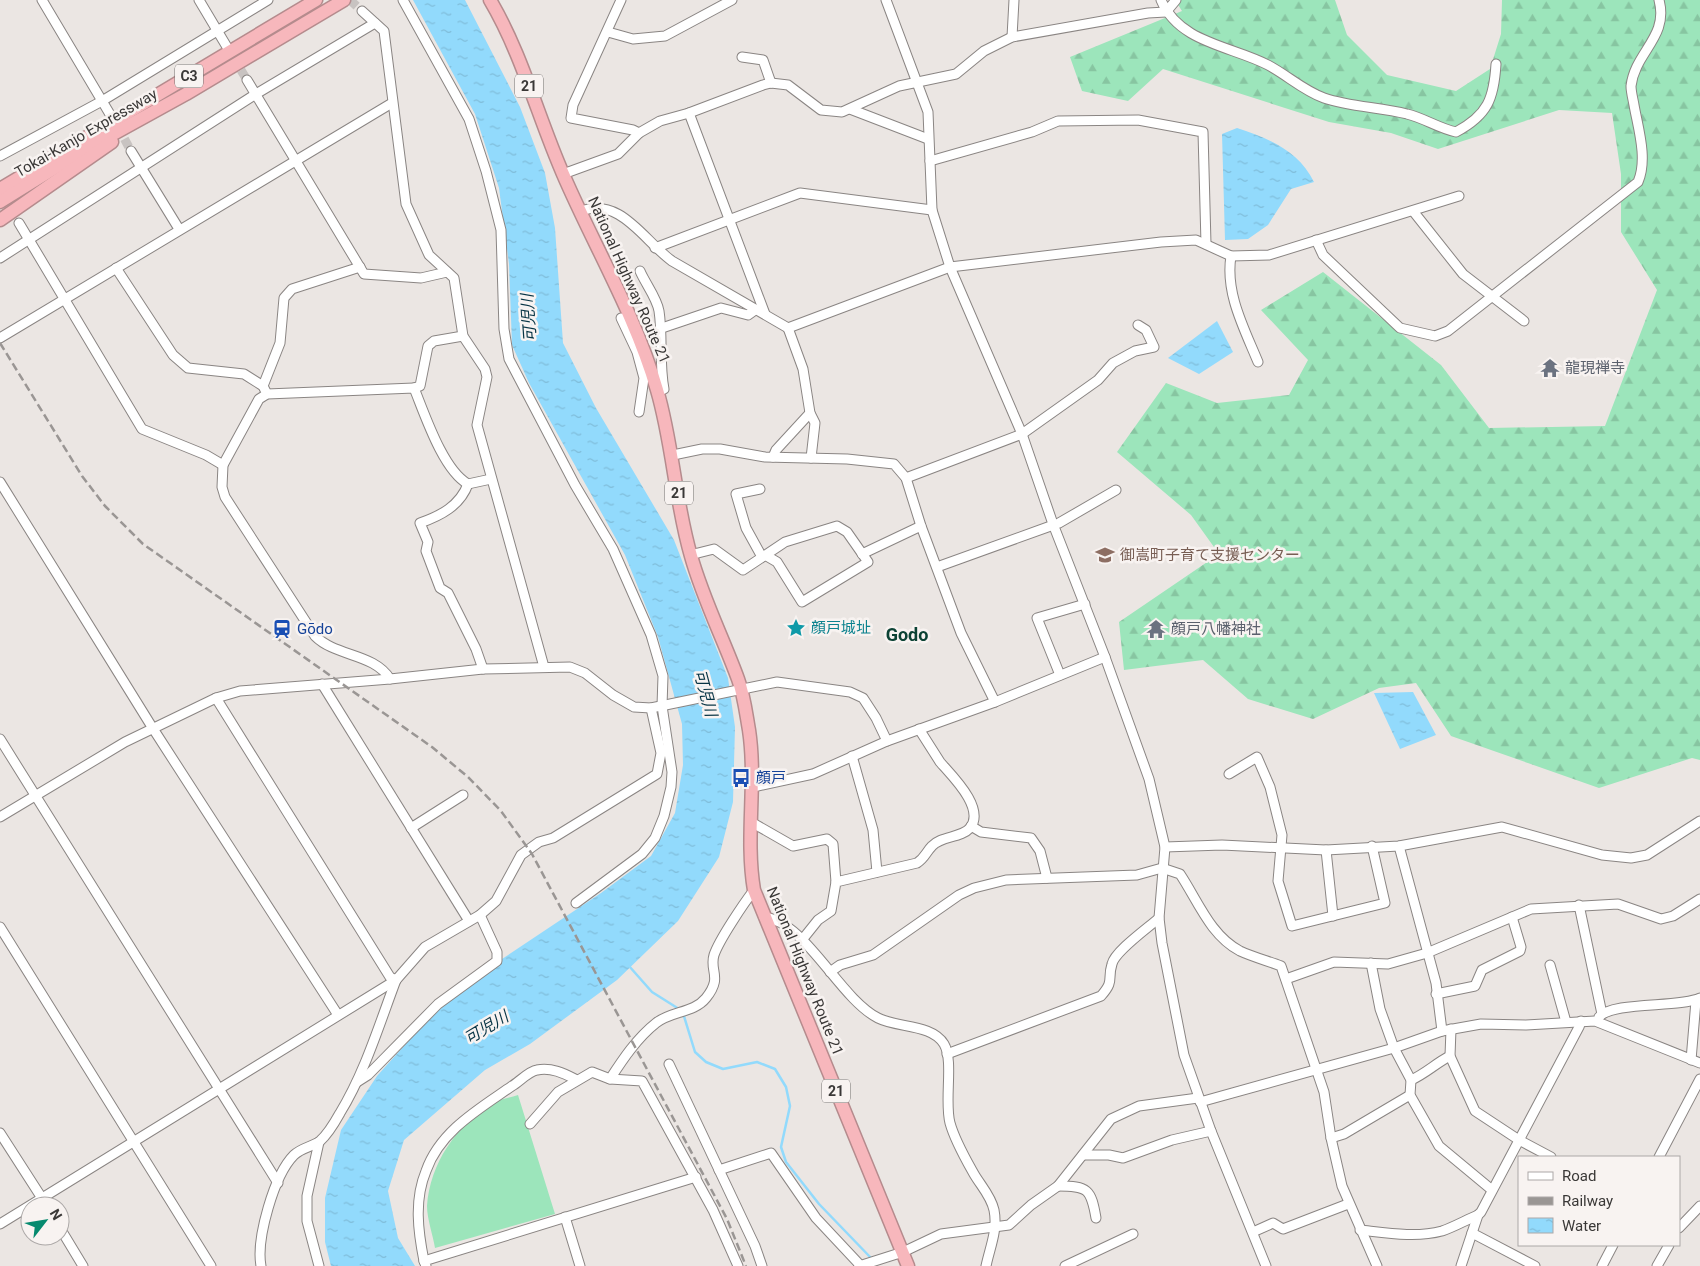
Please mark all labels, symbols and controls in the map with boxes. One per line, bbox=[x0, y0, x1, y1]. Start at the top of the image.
road number: C3 bbox=[175, 64, 203, 88]
road number: 21 bbox=[515, 74, 543, 98]
street label: Tokai-Kanjo Expressway bbox=[12, 85, 160, 181]
street label: National Highway Route 21 bbox=[584, 194, 674, 366]
water label: 可児川 bbox=[517, 291, 540, 343]
temple icon: 龍現禅寺 bbox=[1539, 357, 1561, 379]
place label: 龍現禅寺 bbox=[1565, 359, 1625, 377]
road number: 21 bbox=[665, 482, 693, 504]
school or university icon: 御嵩町子育て支援センター bbox=[1094, 544, 1116, 566]
place label: 御嵩町子育て支援センター bbox=[1120, 546, 1300, 564]
place icon: 顔戸城址 bbox=[785, 617, 807, 639]
station icon: Gōdo bbox=[271, 618, 293, 640]
temple icon: 顔戸八幡神社 bbox=[1145, 618, 1167, 640]
place label: 顔戸城址 bbox=[811, 619, 871, 637]
place label: Gōdo bbox=[297, 620, 333, 638]
place label: 顔戸八幡神社 bbox=[1171, 620, 1261, 638]
district label: Godo bbox=[886, 624, 928, 645]
water label: 可児川 bbox=[690, 667, 721, 721]
bus stop icon: 顔戸 bbox=[730, 767, 752, 789]
place label: 顔戸 bbox=[756, 769, 786, 787]
street label: National Highway Route 21 bbox=[763, 884, 847, 1058]
water label: 可児川 bbox=[461, 1006, 513, 1048]
road number: 21 bbox=[822, 1080, 850, 1102]
legend bbox=[1518, 1156, 1680, 1246]
text: Road bbox=[1562, 1167, 1596, 1185]
text: Railway bbox=[1562, 1192, 1613, 1210]
north arrow bbox=[20, 1196, 70, 1246]
text: N bbox=[47, 1206, 66, 1223]
text: Water bbox=[1562, 1217, 1601, 1235]

